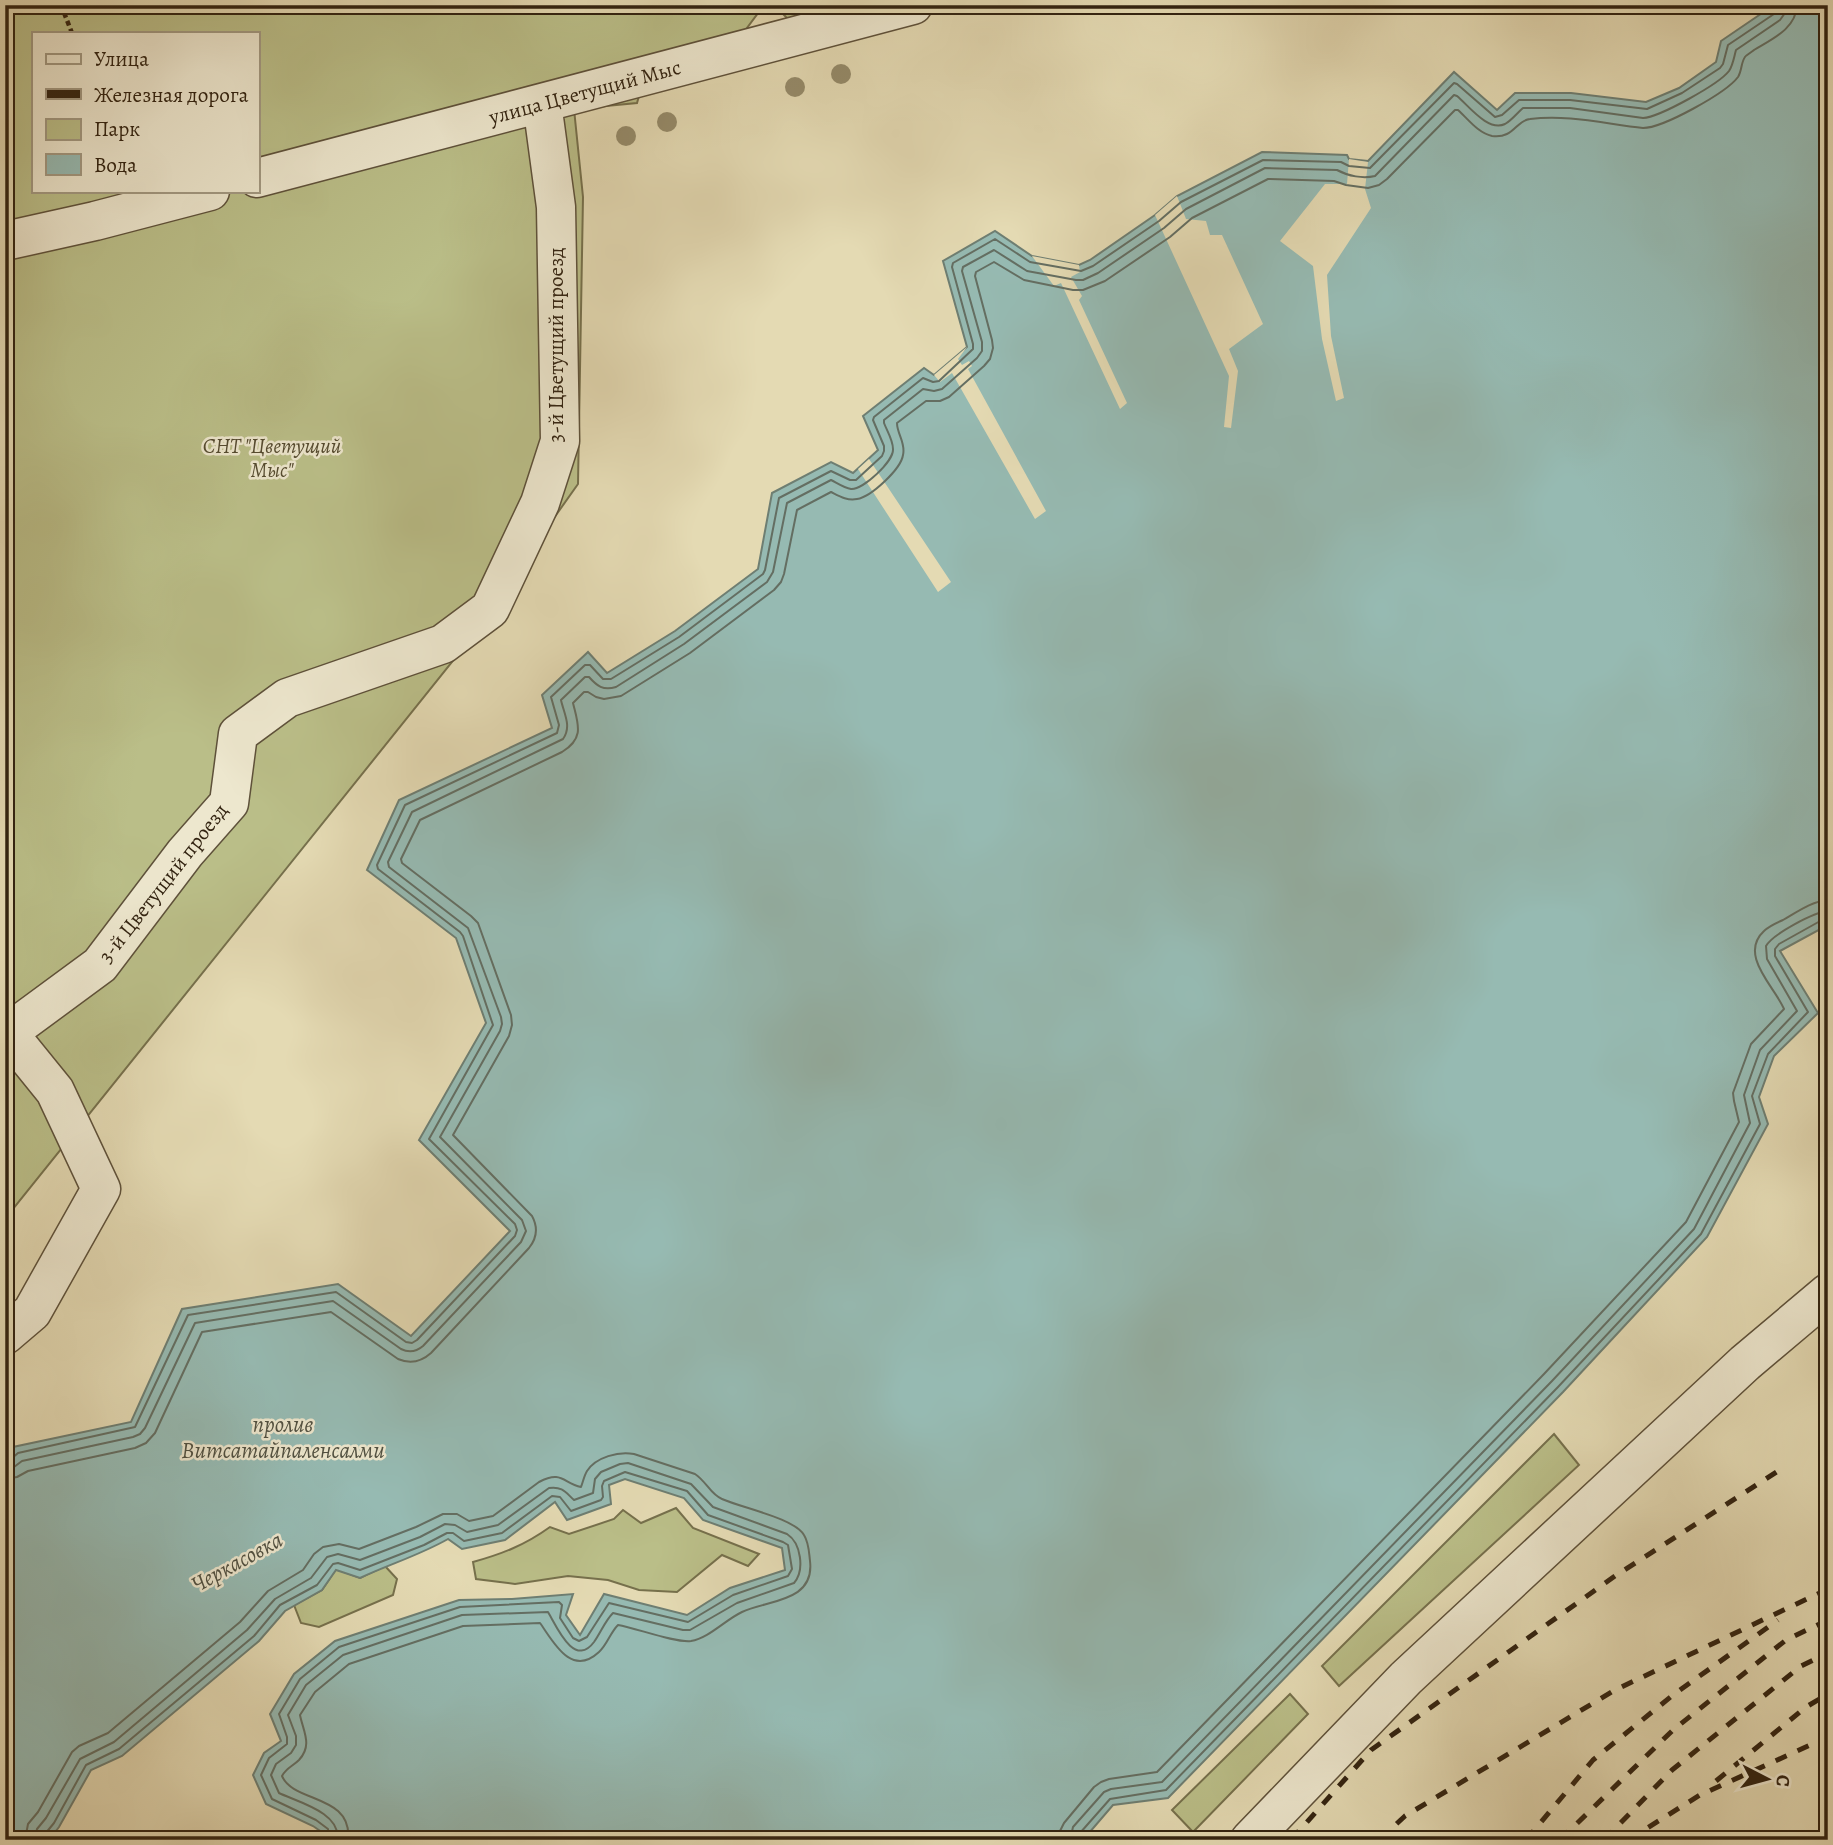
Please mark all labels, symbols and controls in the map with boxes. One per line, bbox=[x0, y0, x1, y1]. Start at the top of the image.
legend bbox=[32, 32, 259, 192]
text: Улица bbox=[94, 45, 149, 73]
street label: улица Цветущий Мыс bbox=[485, 53, 684, 131]
text: Железная дорога bbox=[94, 81, 249, 109]
text: Парк bbox=[94, 115, 140, 143]
text: Вода bbox=[94, 151, 137, 179]
street label: 3-й Цветущий проезд bbox=[542, 247, 570, 443]
park label: СНТ "Цветущий Мыс" bbox=[203, 432, 341, 484]
street label: 3-й Цветущий проезд bbox=[92, 798, 234, 968]
water label: пролив Витсатайпаленсалми bbox=[181, 1409, 385, 1466]
water label: Черкасовка bbox=[186, 1524, 289, 1600]
north arrow bbox=[1731, 1744, 1801, 1814]
text: С bbox=[1769, 1773, 1796, 1788]

